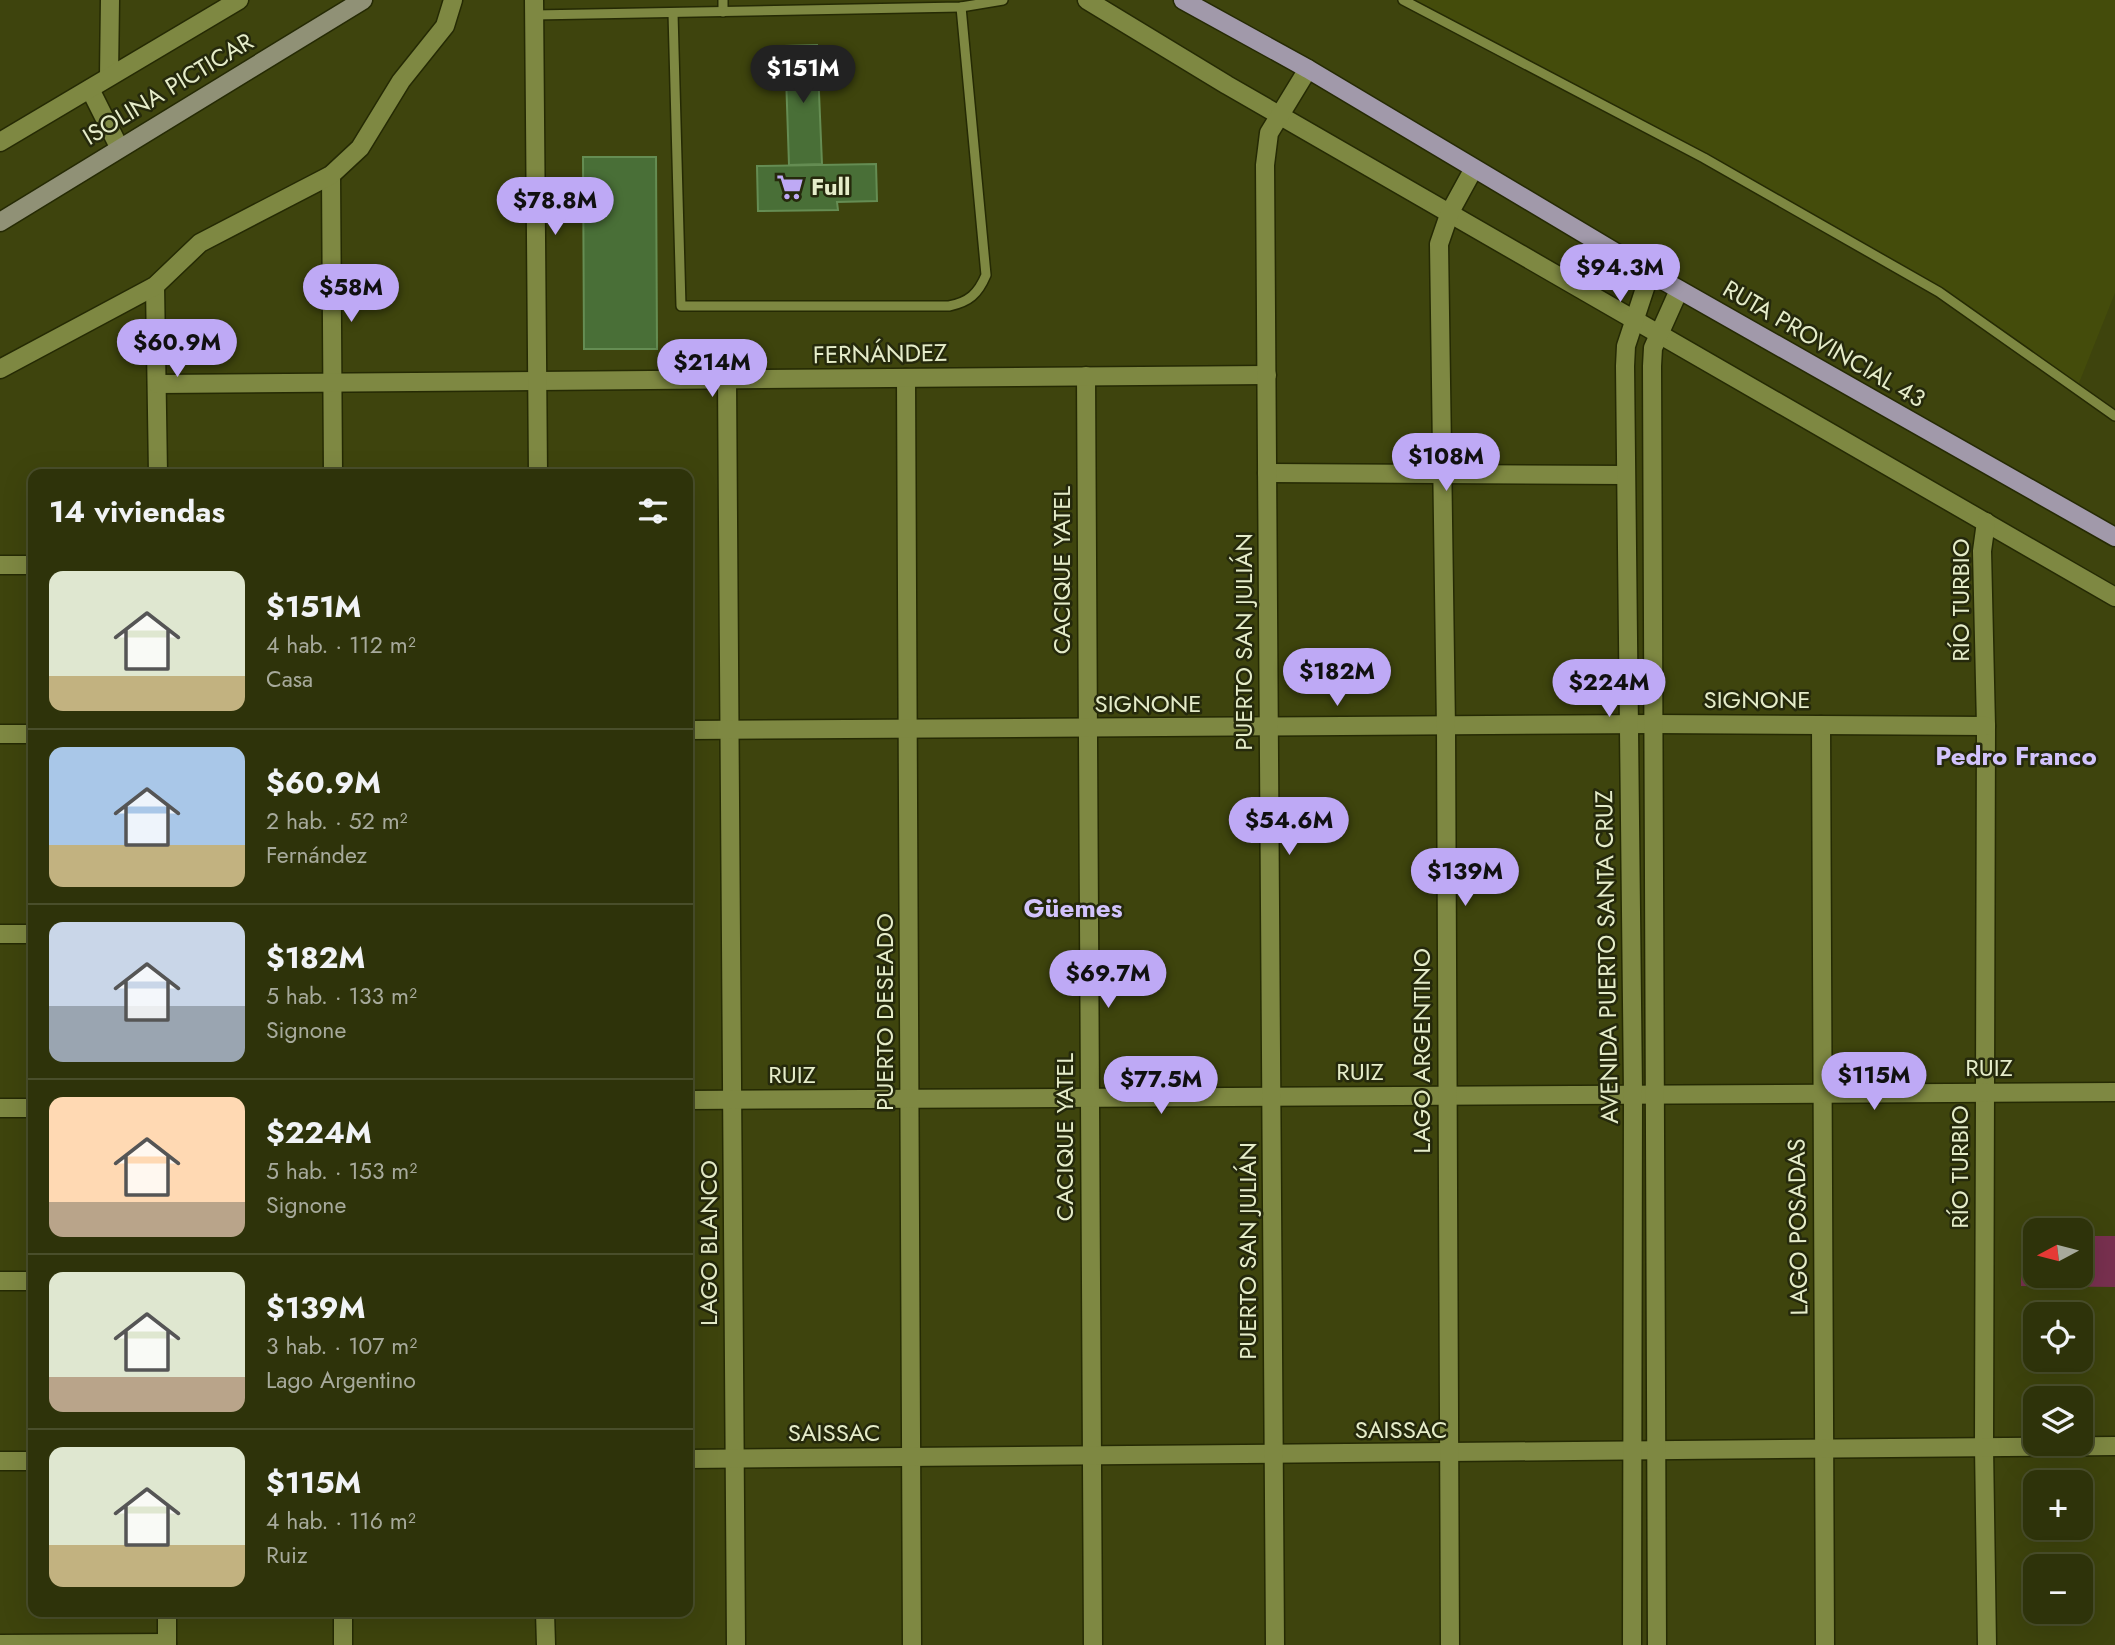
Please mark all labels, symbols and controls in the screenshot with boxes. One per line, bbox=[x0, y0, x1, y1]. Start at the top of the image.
street label: ISOLINA PICTICAR bbox=[76, 23, 260, 153]
pin: $151M bbox=[754, 46, 852, 105]
text: $151M bbox=[766, 51, 840, 85]
place label: Full bbox=[811, 169, 851, 204]
supermarket icon: Full bbox=[775, 172, 805, 202]
pin: $78.8M bbox=[498, 177, 612, 237]
text: $78.8M bbox=[513, 183, 597, 217]
pin: $94.3M bbox=[1563, 244, 1677, 304]
text: $94.3M bbox=[1576, 250, 1664, 284]
pin: $58M bbox=[310, 264, 392, 324]
text: $58M bbox=[319, 270, 383, 304]
street label: RUTA PROVINCIAL 43 bbox=[1716, 271, 1932, 416]
pin: $60.9M bbox=[120, 320, 234, 379]
text: $60.9M bbox=[133, 325, 221, 359]
street label: FERNÁNDEZ bbox=[813, 335, 947, 372]
pin: $214M bbox=[663, 340, 761, 399]
text: $214M bbox=[673, 345, 751, 379]
pin: $108M bbox=[1397, 434, 1495, 493]
text: $108M bbox=[1408, 439, 1484, 473]
street label: CACIQUE YATEL bbox=[1044, 486, 1079, 654]
text: 14 viviendas bbox=[49, 490, 225, 533]
icon: filters bbox=[634, 492, 672, 530]
street label: PUERTO SAN JULIÁN bbox=[1226, 533, 1261, 751]
street label: RÍO TURBIO bbox=[1943, 538, 1978, 662]
text: $151M bbox=[266, 585, 361, 628]
icon: home bbox=[105, 599, 189, 683]
text: 4 hab. · 112 m² bbox=[266, 628, 416, 662]
pin: $182M bbox=[1288, 648, 1386, 708]
text: $182M bbox=[1299, 654, 1375, 688]
pin: $224M bbox=[1560, 660, 1658, 719]
text: Casa bbox=[266, 662, 313, 696]
text: $224M bbox=[1568, 665, 1650, 699]
street label: SIGNONE bbox=[1704, 682, 1811, 717]
street label: SIGNONE bbox=[1095, 686, 1202, 721]
district label: Pedro Franco bbox=[1935, 737, 2097, 775]
text: $60.9M bbox=[266, 761, 381, 804]
icon: home bbox=[105, 775, 189, 859]
street label: AVENIDA PUERTO SANTA CRUZ bbox=[1586, 790, 1627, 1124]
pin: $54.6M bbox=[1232, 798, 1346, 857]
text: $54.6M bbox=[1245, 803, 1333, 837]
text: 2 hab. · 52 m² bbox=[266, 804, 408, 838]
text: Fernández bbox=[266, 838, 367, 872]
pin: $139M bbox=[1416, 848, 1514, 908]
text: $139M bbox=[1427, 854, 1503, 888]
district label: Güemes bbox=[1023, 889, 1123, 927]
street label: PUERTO DESEADO bbox=[867, 913, 902, 1111]
text: $182M bbox=[266, 936, 365, 979]
street label: LAGO ARGENTINO bbox=[1404, 948, 1439, 1154]
icon: home bbox=[105, 950, 189, 1034]
pin: $69.7M bbox=[1051, 950, 1165, 1010]
text: $69.7M bbox=[1065, 956, 1151, 990]
text: 5 hab. · 133 m² bbox=[266, 979, 417, 1013]
text: Signone bbox=[266, 1013, 346, 1047]
street label: RUIZ bbox=[1965, 1050, 2013, 1085]
pin: $115M bbox=[1825, 1052, 1923, 1112]
street label: CACIQUE YATEL bbox=[1047, 1053, 1082, 1221]
street label: RUIZ bbox=[1336, 1054, 1384, 1089]
pin: $77.5M bbox=[1104, 1056, 1218, 1116]
street label: RUIZ bbox=[768, 1057, 816, 1092]
text: $115M bbox=[1837, 1058, 1911, 1092]
text: $77.5M bbox=[1120, 1062, 1202, 1096]
street label: RÍO TURBIO bbox=[1942, 1105, 1977, 1229]
text: $224M bbox=[266, 1111, 372, 1154]
icon: home bbox=[105, 1125, 189, 1209]
street label: LAGO POSADAS bbox=[1778, 1138, 1817, 1316]
street label: PUERTO SAN JULIÁN bbox=[1230, 1142, 1265, 1360]
text: 5 hab. · 153 m² bbox=[266, 1154, 417, 1188]
street label: LAGO BLANCO bbox=[691, 1160, 726, 1326]
text: Signone bbox=[266, 1188, 346, 1222]
north arrow bbox=[2023, 1218, 2093, 1288]
map controls bbox=[2023, 1218, 2093, 1624]
text: $139M bbox=[266, 1286, 365, 1329]
icon: home bbox=[105, 1300, 189, 1384]
button: locate bbox=[2023, 1302, 2093, 1372]
text: 3 hab. · 107 m² bbox=[266, 1329, 417, 1363]
text: Lago Argentino bbox=[266, 1363, 416, 1397]
button: layers bbox=[2023, 1386, 2093, 1456]
street label: SAISSAC bbox=[1355, 1412, 1447, 1447]
street label: SAISSAC bbox=[788, 1415, 880, 1450]
text: $115M bbox=[266, 1461, 361, 1504]
button: + bbox=[2023, 1470, 2093, 1540]
icon: home bbox=[105, 1475, 189, 1559]
text: 4 hab. · 116 m² bbox=[266, 1504, 416, 1538]
text: Ruiz bbox=[266, 1538, 308, 1572]
button: − bbox=[2023, 1554, 2093, 1624]

